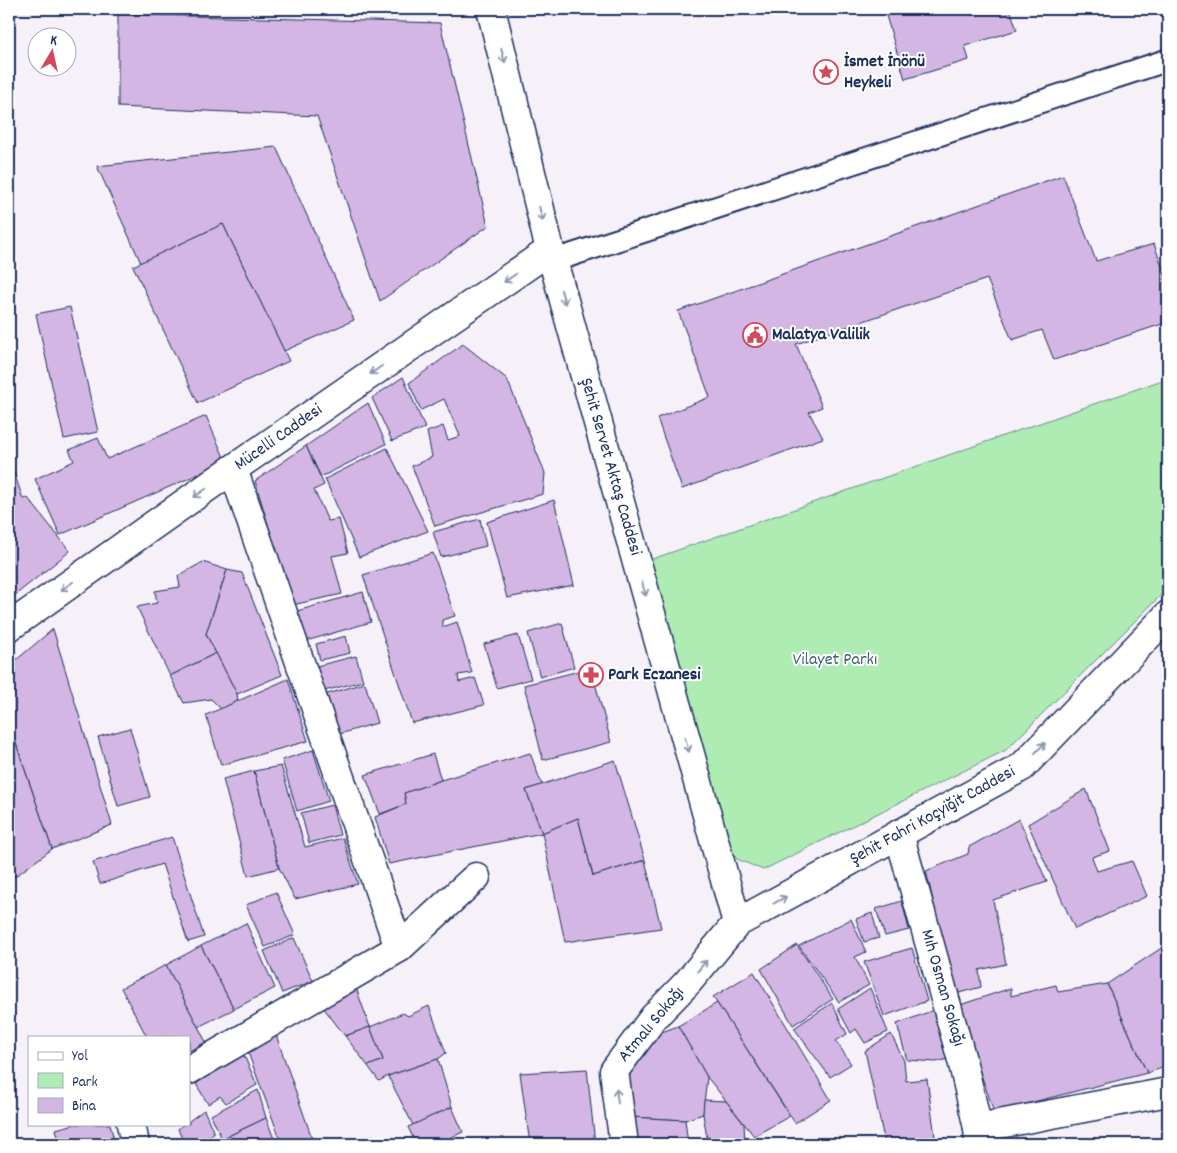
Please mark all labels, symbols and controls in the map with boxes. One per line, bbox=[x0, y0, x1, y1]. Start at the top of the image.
north arrow bbox=[28, 28, 78, 78]
text: K bbox=[49, 31, 59, 52]
one-way arrow bbox=[499, 48, 508, 64]
place label: İsmet İnönü Heykeli bbox=[844, 50, 925, 96]
place icon: İsmet İnönü Heykeli bbox=[813, 59, 839, 85]
one-way arrow bbox=[537, 206, 546, 222]
one-way arrow bbox=[503, 273, 517, 283]
one-way arrow bbox=[559, 289, 568, 305]
public building icon: Malatya Valilik bbox=[742, 322, 768, 348]
place label: Malatya Valilik bbox=[772, 323, 870, 348]
one-way arrow bbox=[369, 365, 383, 375]
street label: Şehit Servet Aktaş Caddesi bbox=[573, 375, 647, 559]
street label: Mücelli Caddesi bbox=[230, 398, 328, 478]
one-way arrow bbox=[193, 488, 207, 498]
one-way arrow bbox=[640, 580, 649, 596]
one-way arrow bbox=[60, 581, 74, 591]
park label: Vilayet Parkı bbox=[793, 648, 877, 673]
pharmacy icon: Park Eczanesi bbox=[578, 662, 604, 688]
place label: Park Eczanesi bbox=[608, 663, 701, 688]
one-way arrow bbox=[683, 737, 693, 753]
one-way arrow bbox=[1034, 742, 1046, 754]
street label: Şehit Fahri Koçyiğit Caddesi bbox=[846, 760, 1020, 872]
one-way arrow bbox=[772, 894, 786, 904]
street label: Mıh Osman Sokağı bbox=[913, 927, 971, 1049]
one-way arrow bbox=[696, 959, 707, 972]
street label: Atmalı Sokağı bbox=[613, 982, 691, 1068]
legend bbox=[28, 1036, 190, 1126]
text: Yol bbox=[72, 1046, 88, 1068]
text: Park bbox=[72, 1072, 98, 1094]
one-way arrow bbox=[612, 1088, 622, 1104]
text: Bina bbox=[72, 1096, 97, 1118]

